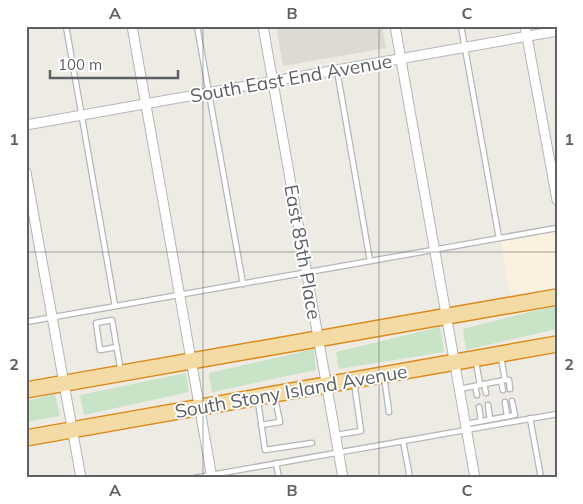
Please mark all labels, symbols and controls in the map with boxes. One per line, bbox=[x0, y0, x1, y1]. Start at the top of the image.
text: A bbox=[109, 3, 121, 23]
text: B bbox=[286, 3, 298, 23]
text: C bbox=[462, 3, 473, 23]
scale bar bbox=[50, 48, 178, 80]
street label: South East End Avenue bbox=[188, 48, 394, 108]
text: 100 m bbox=[58, 55, 102, 74]
text: 1 bbox=[9, 129, 19, 149]
text: 1 bbox=[564, 129, 574, 149]
street label: East 85th Place bbox=[279, 183, 327, 321]
text: 2 bbox=[9, 354, 19, 374]
text: 2 bbox=[564, 354, 574, 374]
street label: South Stony Island Avenue bbox=[173, 359, 409, 423]
text: A bbox=[109, 480, 121, 500]
text: B bbox=[286, 480, 298, 500]
text: C bbox=[462, 480, 473, 500]

